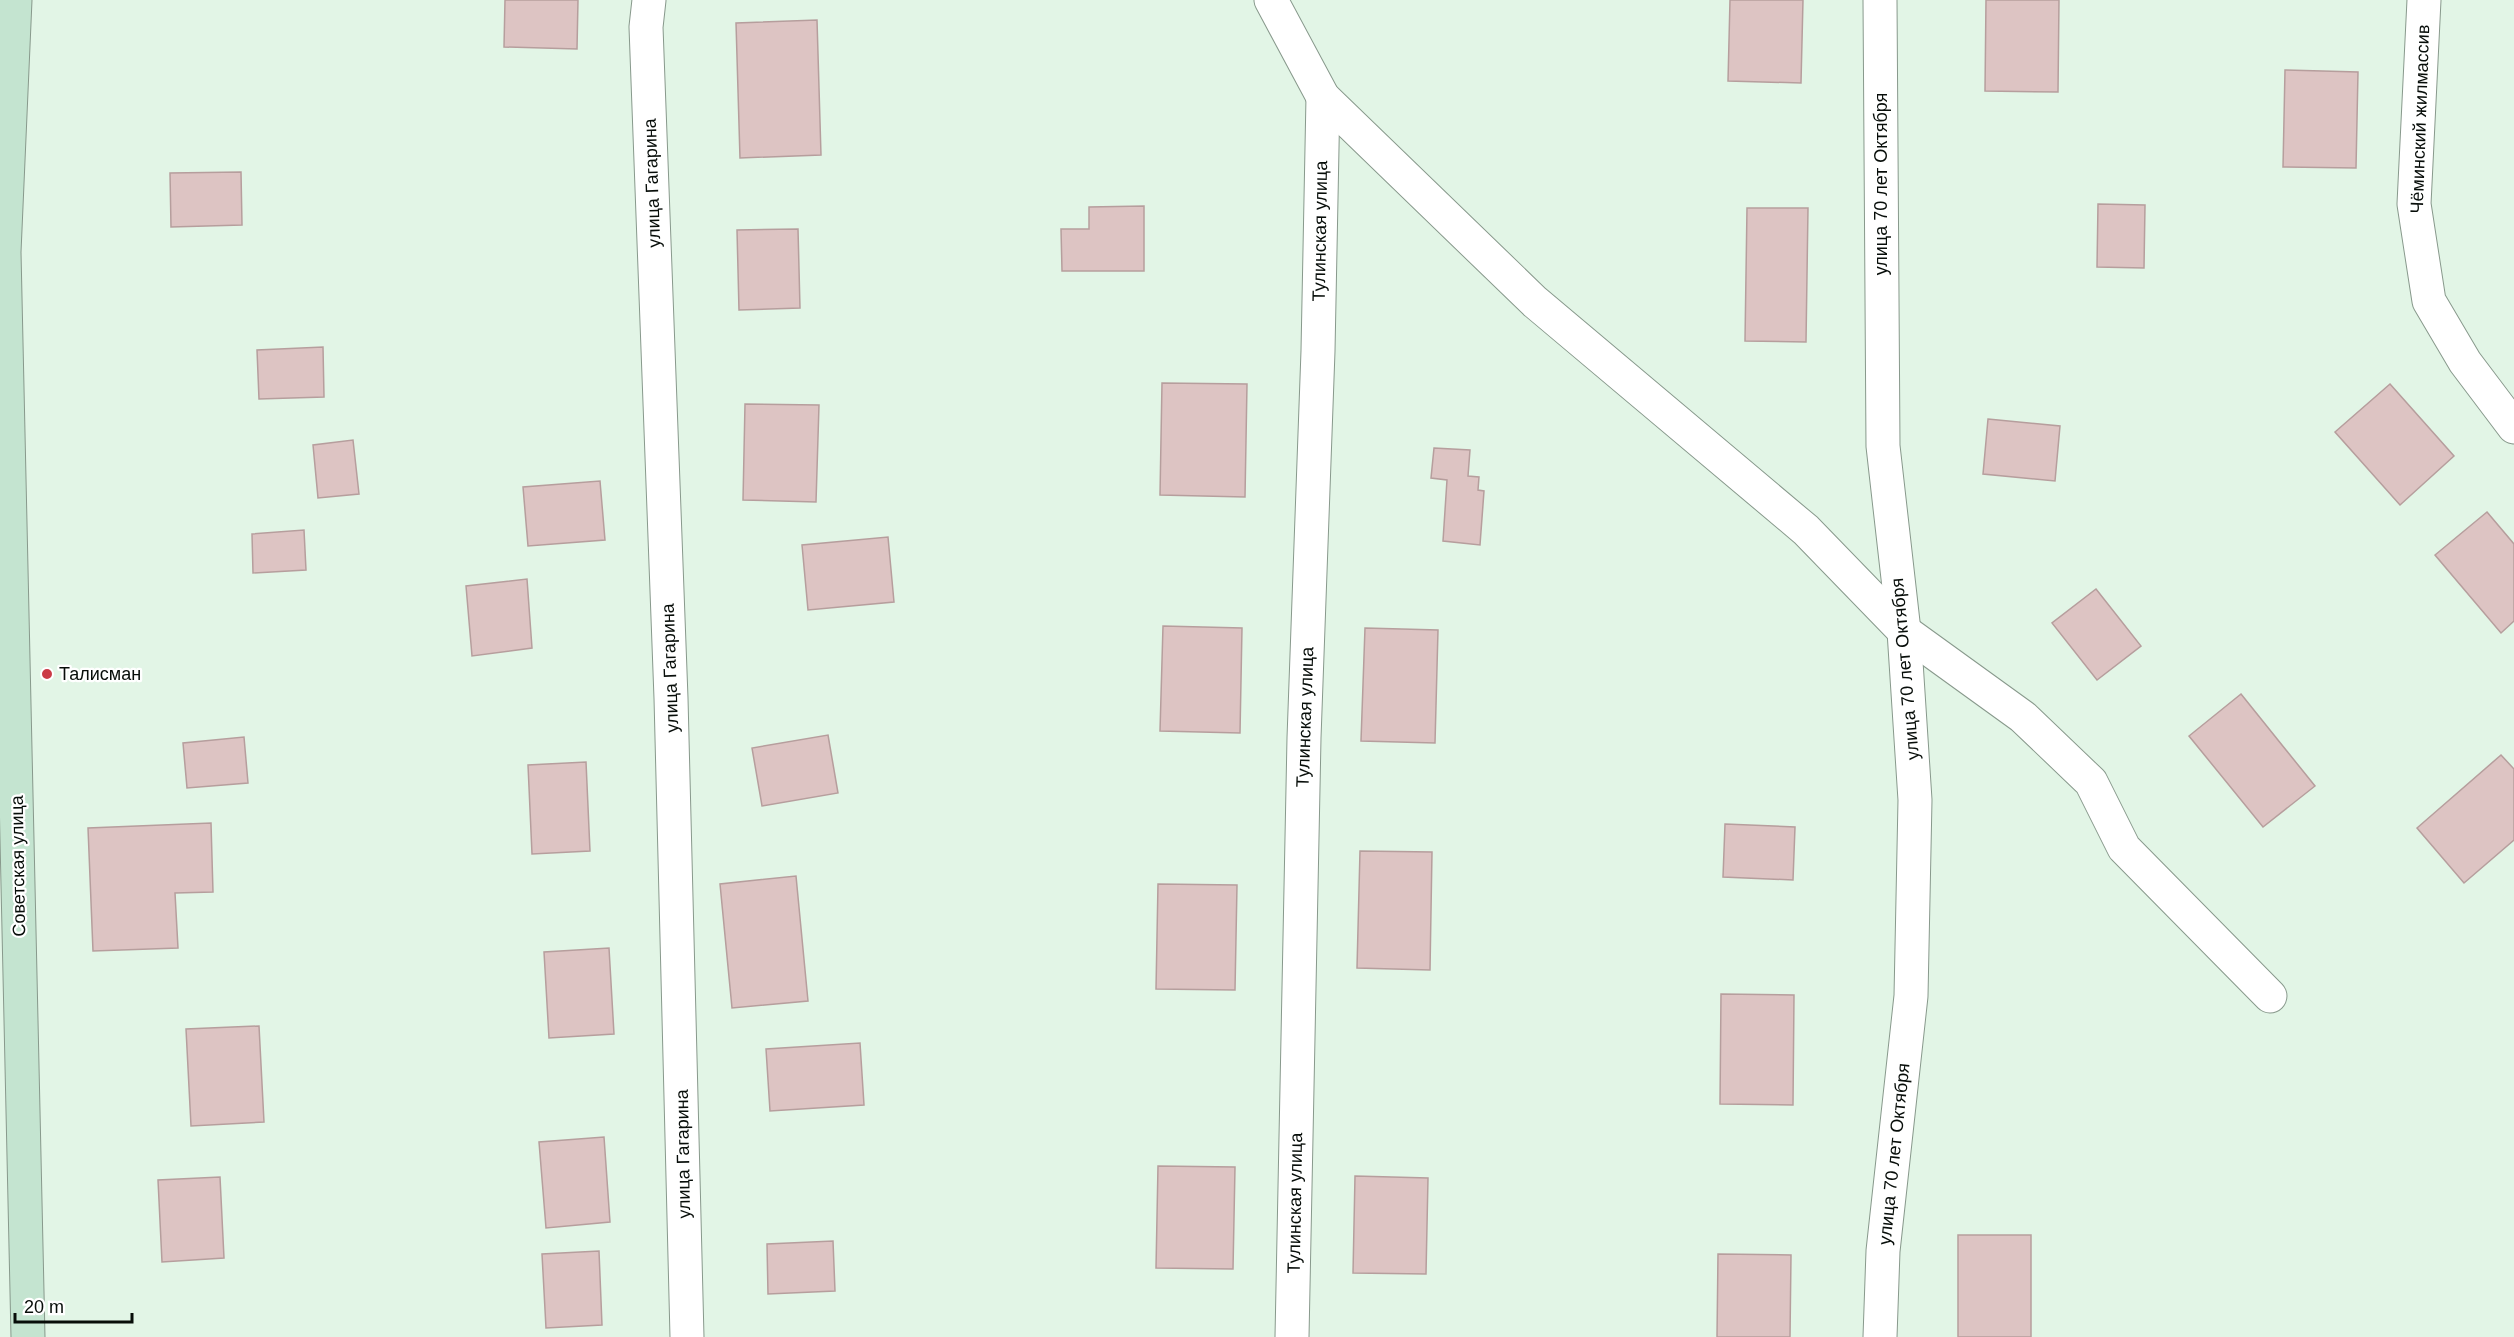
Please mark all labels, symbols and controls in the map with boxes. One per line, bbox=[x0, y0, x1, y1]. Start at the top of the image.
street label: Чёминский жилмассив bbox=[2407, 24, 2433, 214]
street label: улица 70 лет Октября bbox=[1871, 93, 1891, 275]
street label: улица Гагарина bbox=[640, 117, 664, 248]
street label: Тулинская улица bbox=[1309, 160, 1331, 301]
street label: улица 70 лет Октября bbox=[1887, 577, 1923, 761]
street label: улица Гагарина bbox=[658, 602, 682, 733]
street label: Тулинская улица bbox=[1293, 645, 1317, 788]
place label: Талисман bbox=[59, 664, 141, 684]
marker: Талисман bbox=[40, 667, 54, 681]
street label: Советская улица bbox=[7, 794, 29, 937]
street label: улица 70 лет Октября bbox=[1875, 1062, 1913, 1246]
street label: улица Гагарина bbox=[672, 1088, 694, 1219]
street label: Тулинская улица bbox=[1284, 1132, 1306, 1273]
scale bar bbox=[15, 1286, 132, 1324]
text: 20 m bbox=[24, 1297, 64, 1317]

